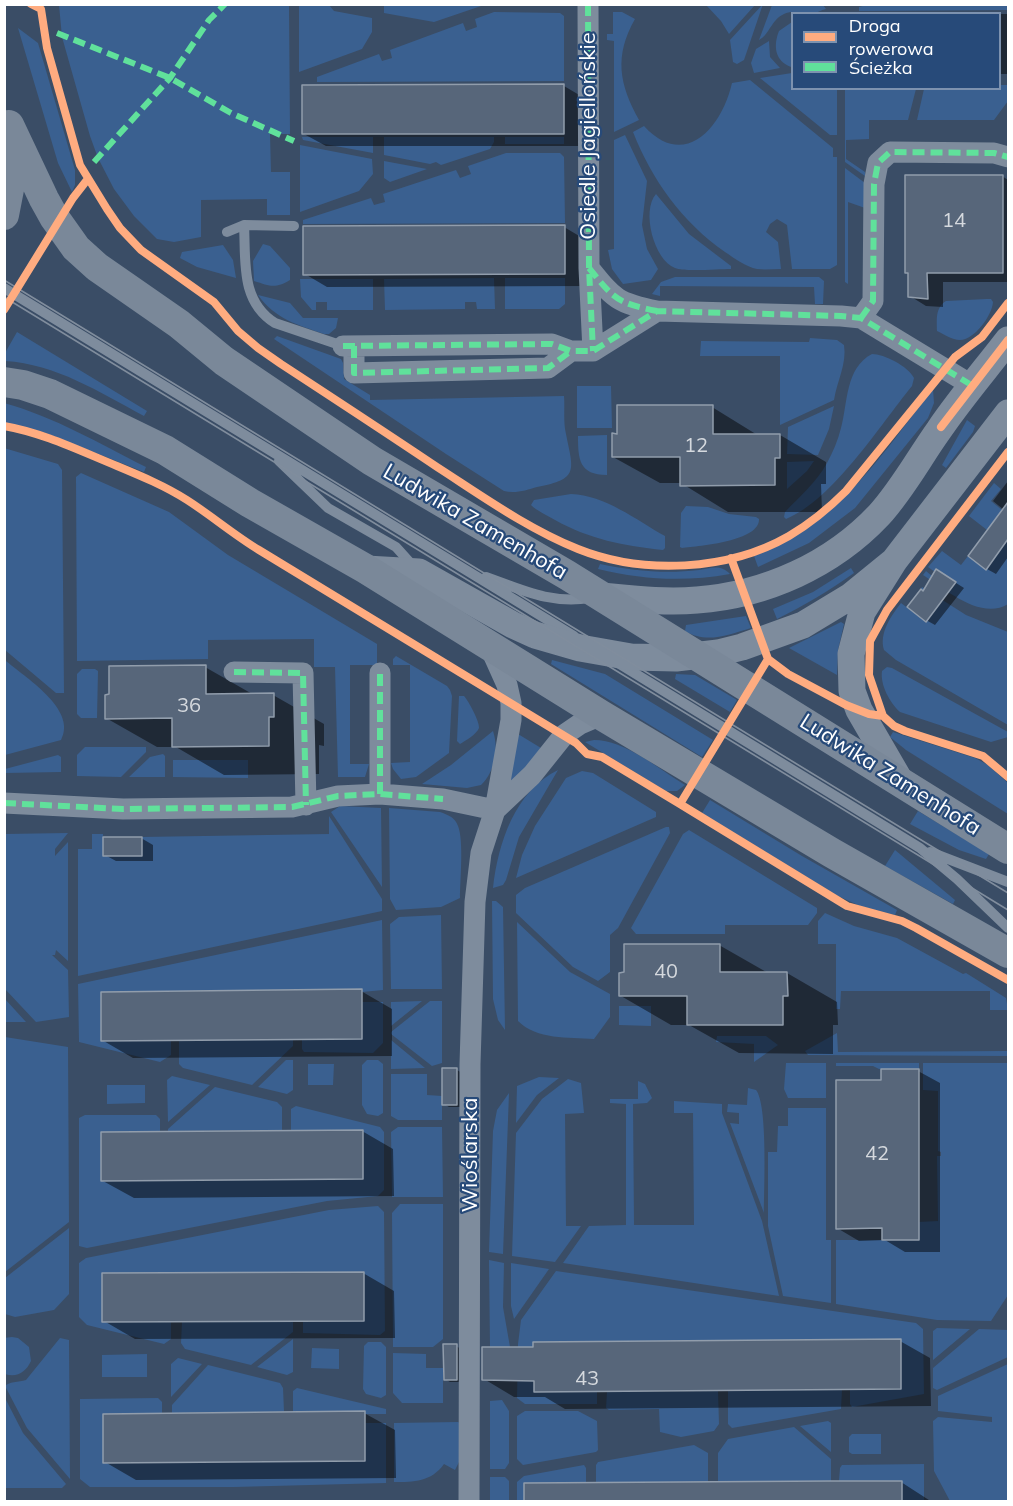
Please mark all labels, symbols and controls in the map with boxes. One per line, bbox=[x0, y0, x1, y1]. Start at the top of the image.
legend bbox=[791, 12, 1001, 90]
text: Droga rowerowa bbox=[849, 14, 934, 60]
street label: Osiedle Jagiellońskie bbox=[575, 32, 601, 240]
text: Ścieżka bbox=[849, 56, 912, 79]
house number: 14 bbox=[942, 209, 966, 233]
house number: 12 bbox=[684, 434, 708, 458]
street label: Ludwika Zamenhofa bbox=[378, 458, 572, 586]
house number: 36 bbox=[177, 694, 201, 718]
street label: Ludwika Zamenhofa bbox=[795, 709, 985, 841]
house number: 40 bbox=[654, 960, 678, 984]
street label: Wioślarska bbox=[457, 1098, 483, 1212]
house number: 42 bbox=[865, 1142, 889, 1166]
house number: 43 bbox=[575, 1367, 599, 1391]

